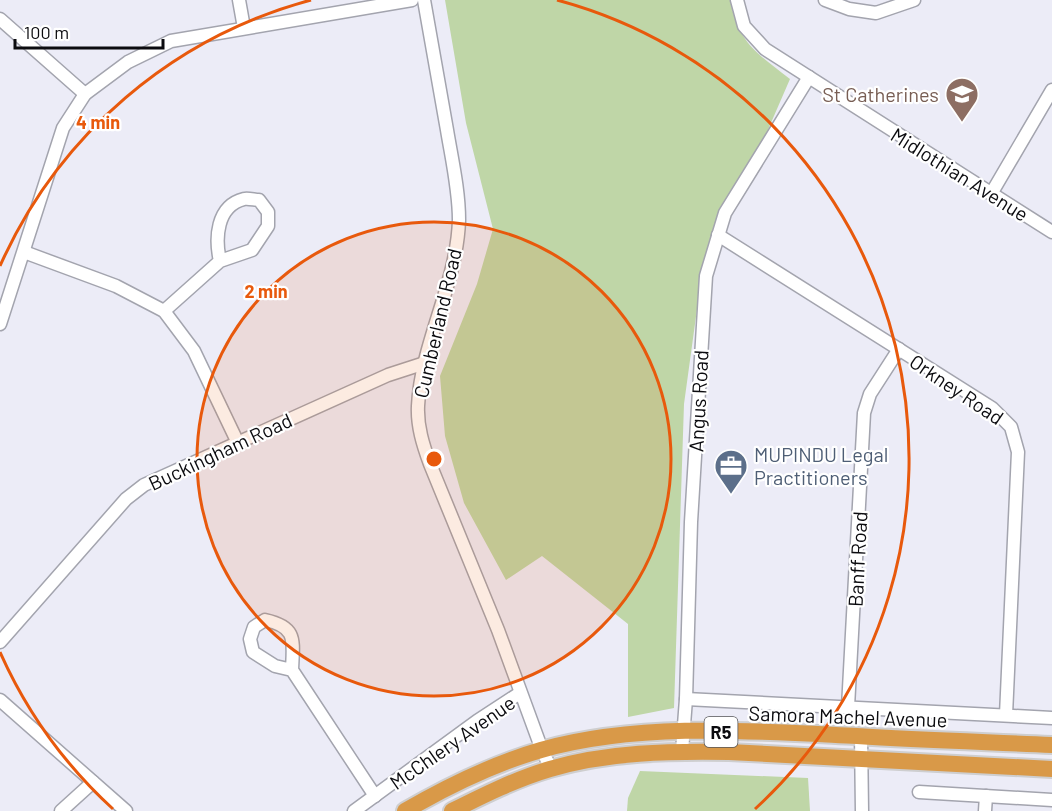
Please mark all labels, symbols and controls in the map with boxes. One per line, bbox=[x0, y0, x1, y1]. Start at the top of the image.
scale bar bbox=[15, 12, 164, 50]
text: 100 m bbox=[24, 21, 69, 43]
school or university icon: St Catherines bbox=[944, 76, 980, 123]
place label: St Catherines bbox=[822, 82, 939, 106]
text: 4 min bbox=[76, 111, 120, 133]
street label: Midlothian Avenue bbox=[887, 122, 1033, 226]
street label: Cumberland Road bbox=[408, 246, 466, 400]
text: 2 min bbox=[244, 280, 288, 302]
street label: Angus Road bbox=[683, 349, 713, 453]
street label: Orkney Road bbox=[905, 349, 1009, 429]
street label: Buckingham Road bbox=[144, 407, 296, 495]
place label: MUPINDU Legal Practitioners bbox=[754, 442, 888, 489]
office icon: MUPINDU Legal Practitioners bbox=[713, 448, 749, 495]
centre of rings bbox=[424, 449, 444, 469]
street label: Banff Road bbox=[843, 510, 871, 608]
street label: McChlery Avenue bbox=[385, 690, 519, 794]
street label: Samora Machel Avenue bbox=[748, 701, 948, 731]
road number: R5 bbox=[704, 717, 738, 747]

